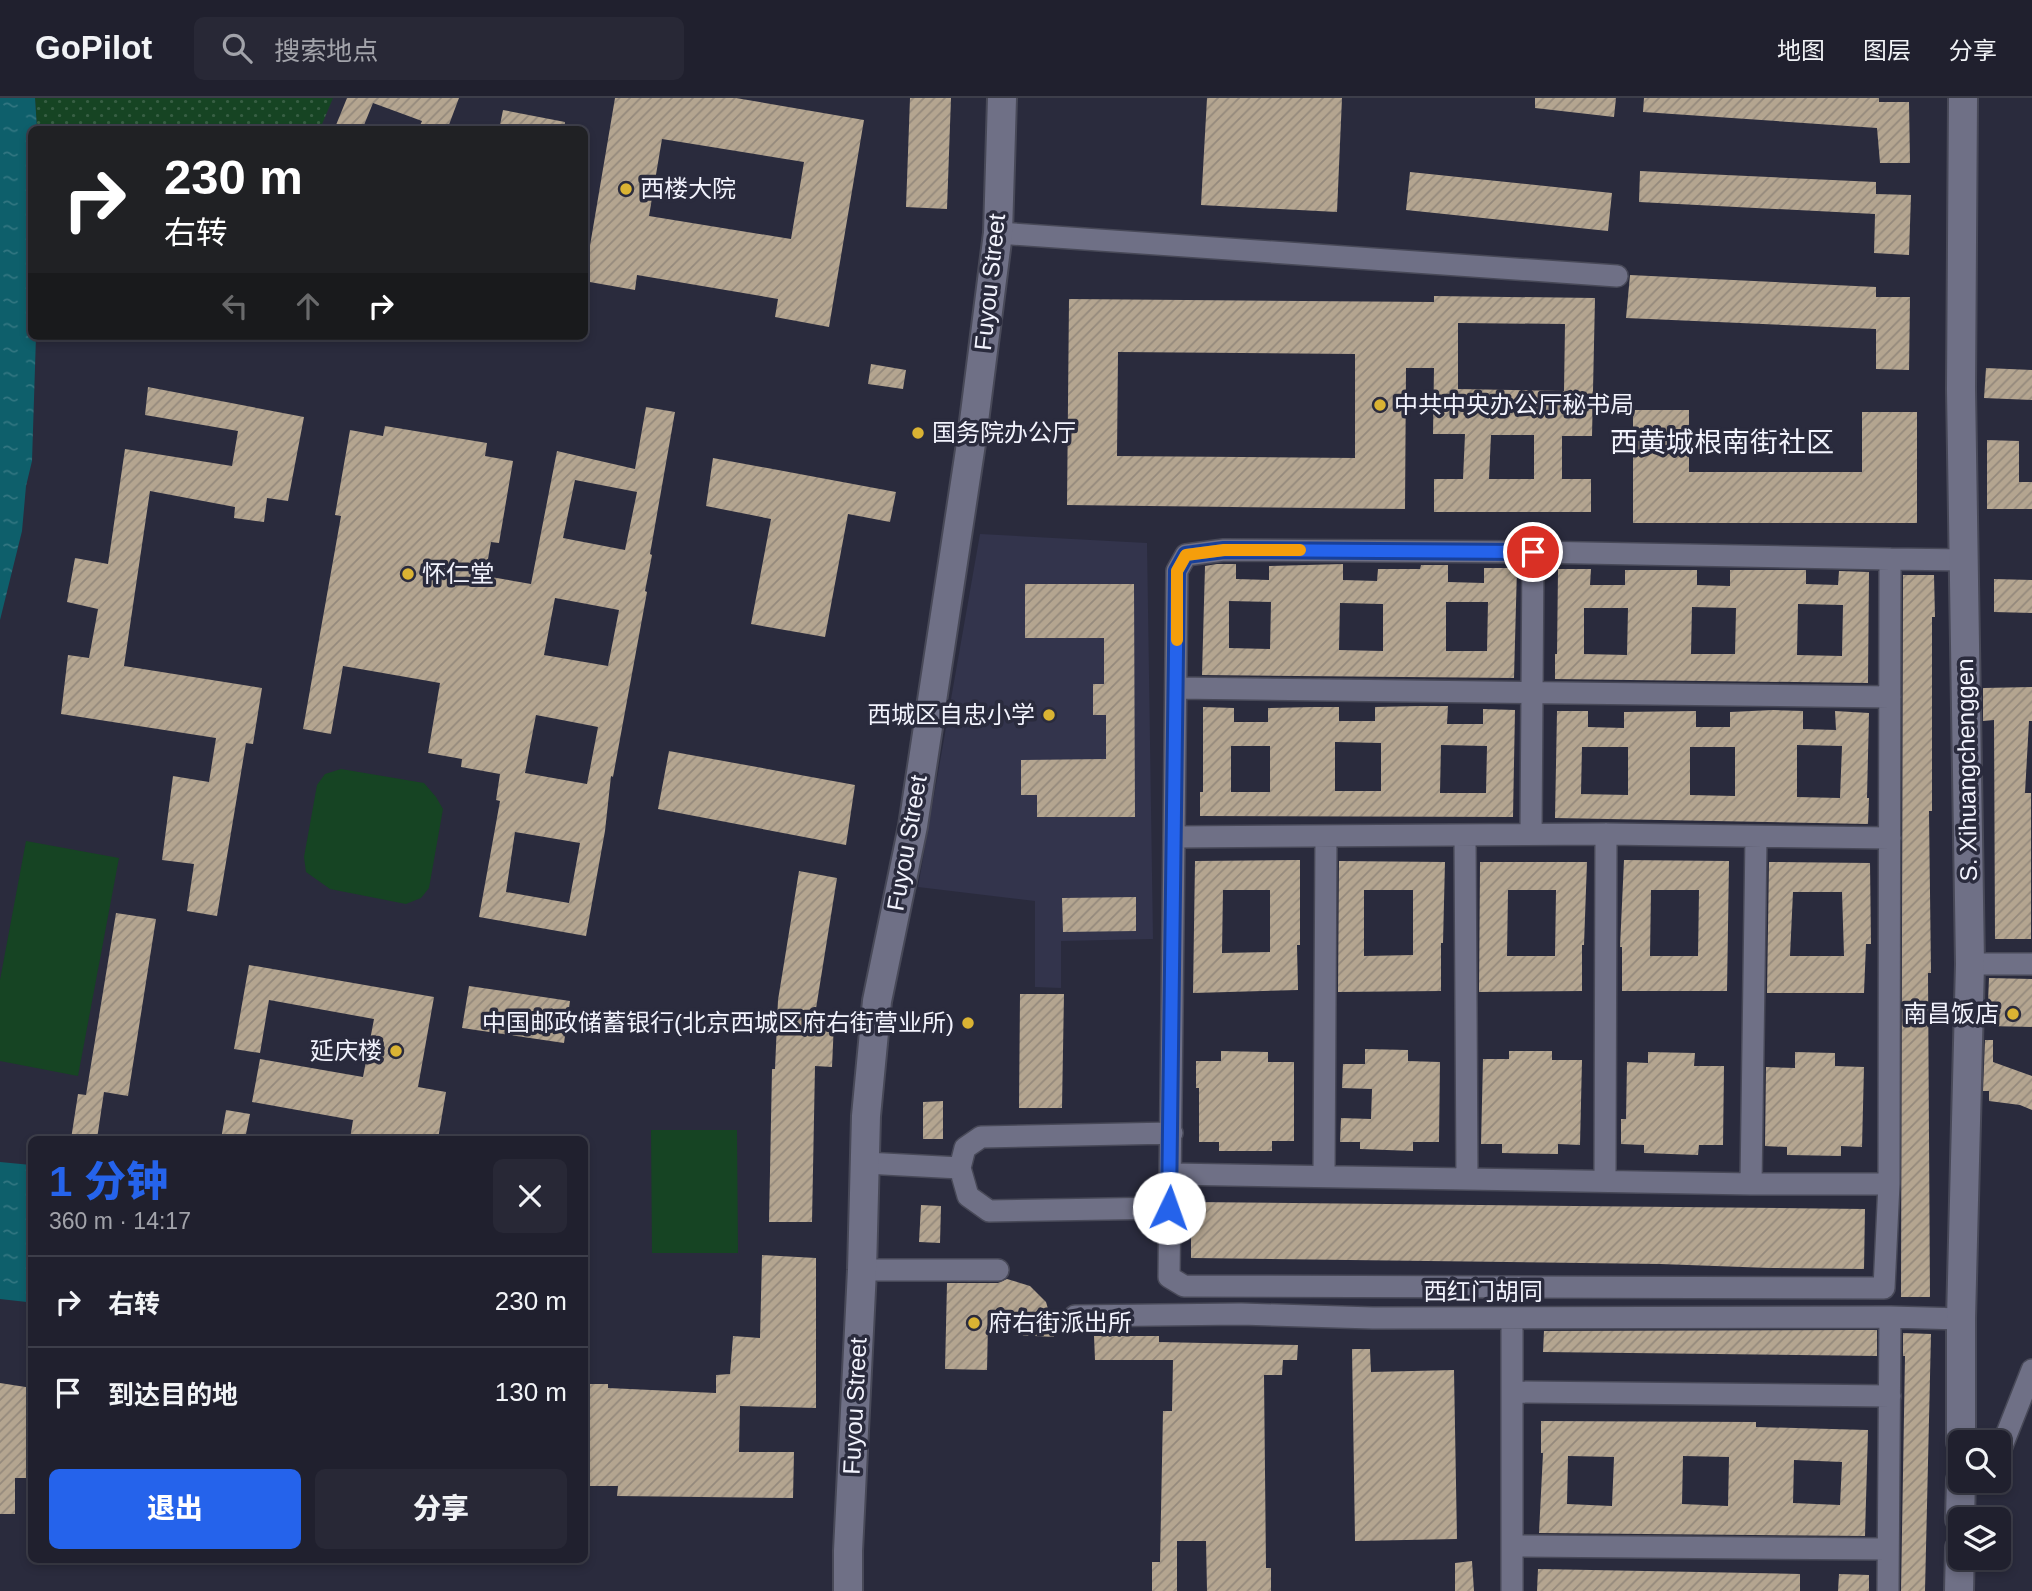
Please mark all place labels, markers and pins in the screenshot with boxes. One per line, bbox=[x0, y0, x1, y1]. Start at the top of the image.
place label: 西楼大院 bbox=[640, 175, 736, 202]
marker: 西楼大院 bbox=[618, 181, 634, 197]
place label: 中共中央办公厅秘书局 bbox=[1394, 391, 1634, 418]
marker: 中共中央办公厅秘书局 bbox=[1372, 397, 1388, 413]
place label: 国务院办公厅 bbox=[932, 419, 1076, 446]
marker: 国务院办公厅 bbox=[910, 425, 926, 441]
pin bbox=[1503, 522, 1563, 582]
place label: 怀仁堂 bbox=[422, 560, 494, 587]
marker: 怀仁堂 bbox=[400, 566, 416, 582]
place label: 西城区自忠小学 bbox=[867, 701, 1035, 728]
marker: 西城区自忠小学 bbox=[1041, 707, 1057, 723]
place label: 南昌饭店 bbox=[1903, 1000, 1999, 1027]
marker: 南昌饭店 bbox=[2005, 1006, 2021, 1022]
place label: 中国邮政储蓄银行(北京西城区府右街营业所) bbox=[482, 1009, 954, 1036]
marker: 中国邮政储蓄银行(北京西城区府右街营业所) bbox=[960, 1015, 976, 1031]
place label: 延庆楼 bbox=[310, 1037, 382, 1064]
marker: 延庆楼 bbox=[388, 1043, 404, 1059]
place label: 府右街派出所 bbox=[988, 1309, 1132, 1336]
marker: 府右街派出所 bbox=[966, 1315, 982, 1331]

